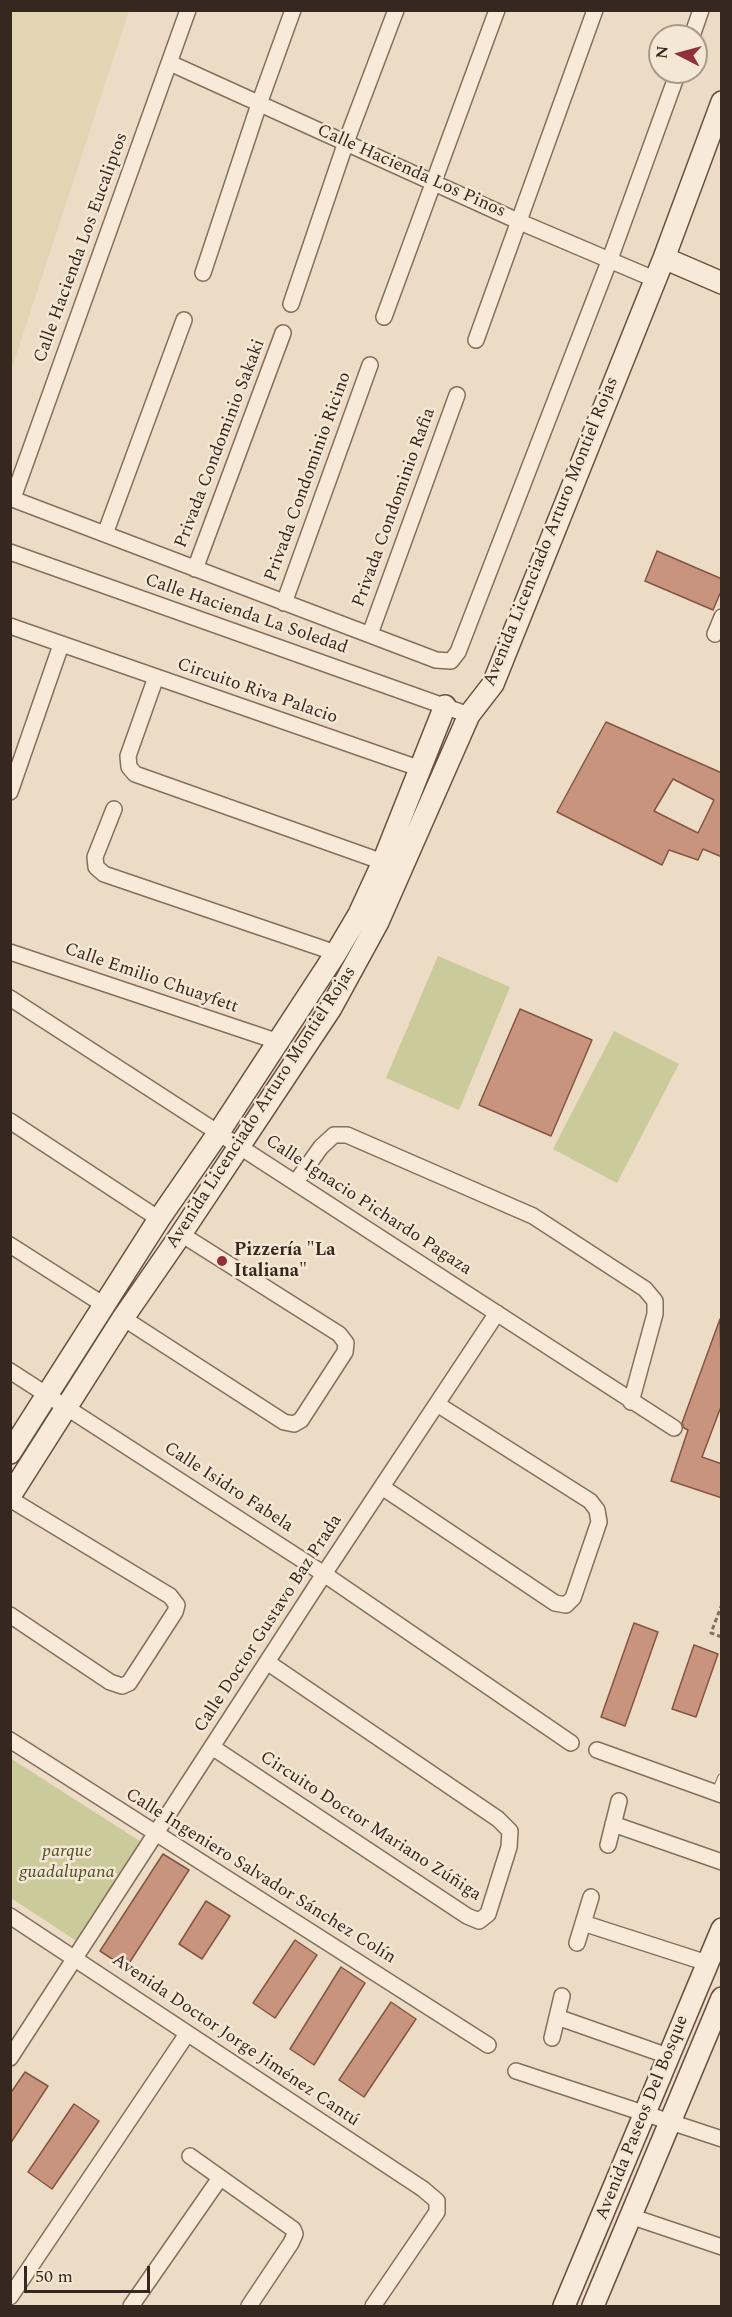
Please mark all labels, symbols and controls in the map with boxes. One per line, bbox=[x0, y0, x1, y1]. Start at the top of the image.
north arrow bbox=[648, 24, 708, 84]
text: N bbox=[649, 45, 675, 60]
street label: Calle Hacienda Los Pinos bbox=[313, 121, 509, 223]
street label: Calle Hacienda Los Eucaliptos bbox=[30, 130, 134, 366]
street label: Privada Condominio Sakaki bbox=[171, 337, 271, 551]
street label: Privada Condominio Ricino bbox=[261, 369, 357, 585]
street label: Avenida Licenciado Arturo Montiel Rojas bbox=[480, 374, 624, 690]
street label: Privada Condominio Rafia bbox=[349, 405, 441, 611]
street label: Calle Hacienda La Soledad bbox=[142, 570, 350, 660]
street label: Circuito Riva Palacio bbox=[174, 654, 340, 730]
street label: Calle Emilio Chuayfett bbox=[61, 939, 241, 1019]
street label: Avenida Licenciado Arturo Montiel Rojas bbox=[163, 963, 361, 1253]
street label: Calle Ignacio Pichardo Pagaza bbox=[261, 1131, 475, 1281]
place label: Pizzería "La Italiana" bbox=[234, 1240, 336, 1282]
marker: Pizzería "La Italiana" bbox=[215, 1254, 229, 1268]
street label: Calle Isidro Fabela bbox=[159, 1438, 297, 1538]
street label: Calle Doctor Gustavo Baz Prada bbox=[190, 1511, 348, 1737]
street label: Circuito Doctor Mariano Zúñiga bbox=[255, 1747, 485, 1907]
street label: Calle Ingeniero Salvador Sánchez Colín bbox=[121, 1784, 399, 1970]
park label: parque guadalupana bbox=[19, 1841, 115, 1884]
street label: Avenida Doctor Jorge Jiménez Cantú bbox=[107, 1950, 363, 2132]
street label: Avenida Paseos Del Bosque bbox=[592, 2013, 694, 2223]
scale bar bbox=[27, 2254, 153, 2292]
text: 50 m bbox=[35, 2263, 73, 2290]

